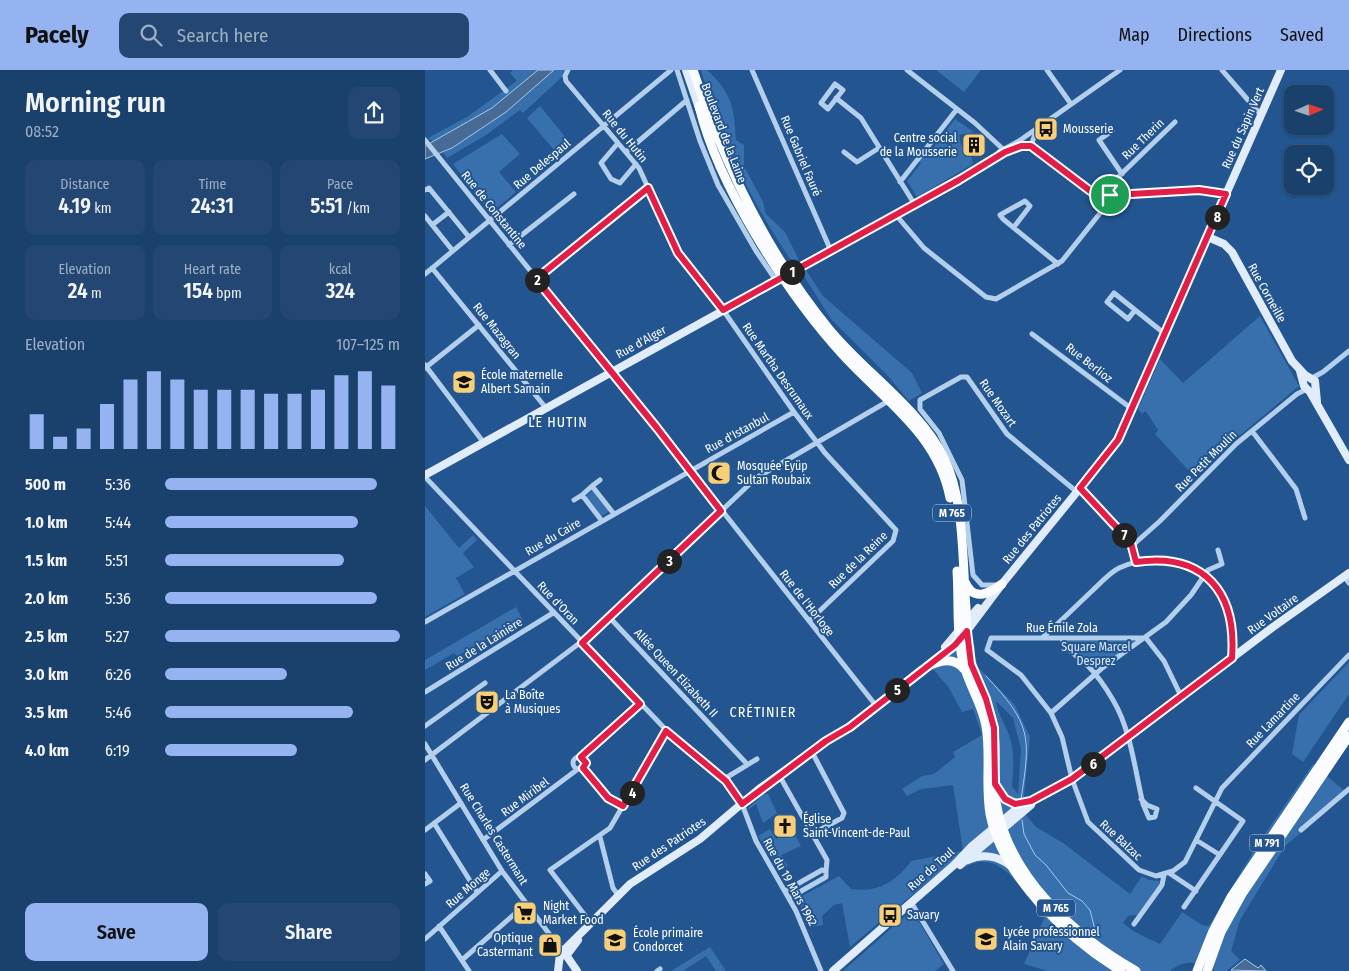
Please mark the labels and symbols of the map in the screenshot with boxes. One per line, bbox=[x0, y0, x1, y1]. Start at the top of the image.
street label: Boulevard de la Laine bbox=[699, 81, 749, 185]
street label: Rue du Sapin Vert bbox=[1219, 85, 1267, 171]
north arrow bbox=[1284, 85, 1334, 135]
street label: Rue du Hutin bbox=[599, 107, 651, 165]
street label: Rue Gabriel Fauré bbox=[778, 114, 824, 199]
bus stop icon: Mousserie bbox=[1033, 116, 1059, 142]
street label: Rue Therin bbox=[1119, 116, 1167, 162]
place label: Mousserie bbox=[1063, 122, 1113, 136]
place label: Centre social de la Mousserie bbox=[880, 131, 957, 159]
building icon: Centre social de la Mousserie bbox=[961, 132, 987, 158]
street label: Rue Delespaul bbox=[511, 136, 573, 192]
street label: Rue de Constantine bbox=[458, 168, 530, 252]
pin bbox=[1089, 174, 1131, 216]
pin: 8 bbox=[1205, 204, 1229, 230]
pin: 1 bbox=[779, 260, 805, 284]
street label: Rue Corneille bbox=[1245, 261, 1289, 325]
pin: 2 bbox=[525, 268, 549, 292]
street label: Rue Mazagran bbox=[470, 300, 524, 362]
street label: Rue Martha Desrumaux bbox=[740, 320, 817, 422]
street label: Rue d'Alger bbox=[614, 322, 669, 361]
street label: Rue Berlioz bbox=[1063, 340, 1115, 386]
place label: École maternelle Albert Samain bbox=[481, 367, 563, 396]
school or university icon: École maternelle Albert Samain bbox=[451, 369, 477, 395]
street label: Rue Mozart bbox=[977, 376, 1020, 430]
street label: Rue d'Istanbul bbox=[703, 410, 771, 456]
district label: LE HUTIN bbox=[528, 414, 588, 431]
street label: Rue Petit Moulin bbox=[1173, 428, 1239, 494]
place label: Mosquée Eyüp Sultan Roubaix bbox=[737, 459, 811, 487]
mosque icon: Mosquée Eyüp Sultan Roubaix bbox=[706, 460, 732, 486]
street label: Rue des Patriotes bbox=[1000, 491, 1064, 567]
road number: M 765 bbox=[933, 504, 971, 522]
street label: Rue du Caire bbox=[523, 515, 583, 559]
pin: 7 bbox=[1111, 522, 1137, 548]
street label: Rue de la Reine bbox=[826, 528, 890, 591]
pin: 3 bbox=[657, 548, 681, 574]
street label: Rue de l'Horloge bbox=[777, 567, 837, 639]
street label: Rue d'Oran bbox=[534, 579, 582, 627]
street label: Rue Voltaire bbox=[1245, 591, 1301, 637]
street label: Rue de la Lainière bbox=[443, 615, 525, 673]
street label: Rue Émile Zola bbox=[1026, 620, 1098, 635]
street label: Allée Queen Elizabeth II bbox=[631, 626, 721, 720]
park label: Square Marcel Desprez bbox=[1061, 640, 1131, 668]
pin: 5 bbox=[885, 678, 909, 702]
place label: La Boîte à Musiques bbox=[505, 688, 560, 716]
theatre icon: La Boîte à Musiques bbox=[474, 689, 500, 715]
street label: Rue Lamartine bbox=[1243, 689, 1303, 750]
district label: CRÉTINIER bbox=[730, 703, 796, 721]
pin: 6 bbox=[1081, 752, 1105, 776]
street label: Rue Miribel bbox=[499, 775, 551, 819]
pin: 4 bbox=[619, 780, 645, 806]
street label: Rue Charles Castermant bbox=[457, 781, 531, 887]
place label: Église Saint-Vincent-de-Paul bbox=[803, 811, 910, 840]
church icon: Église Saint-Vincent-de-Paul bbox=[772, 813, 798, 839]
street label: Rue des Patriotes bbox=[630, 814, 708, 874]
street label: Rue Balzac bbox=[1097, 817, 1145, 863]
road number: M 791 bbox=[1249, 834, 1285, 851]
street label: Rue du 19 Mars 1962 bbox=[760, 836, 820, 928]
street label: Rue de Toul bbox=[905, 845, 957, 893]
street label: Rue Monge bbox=[443, 865, 493, 911]
place label: Night Market Food bbox=[543, 899, 604, 927]
supermarket icon: Night Market Food bbox=[512, 900, 538, 926]
road number: M 765 bbox=[1037, 900, 1075, 916]
bus stop icon: Savary bbox=[877, 902, 903, 928]
place label: Savary bbox=[907, 908, 940, 922]
place label: École primaire Condorcet bbox=[633, 925, 703, 954]
place label: Lycée professionnel Alain Savary bbox=[1003, 925, 1100, 953]
school or university icon: Lycée professionnel Alain Savary bbox=[973, 926, 999, 952]
school or university icon: École primaire Condorcet bbox=[602, 927, 628, 953]
place label: Optique Castermant bbox=[477, 931, 533, 959]
shop icon: Optique Castermant bbox=[537, 932, 563, 958]

